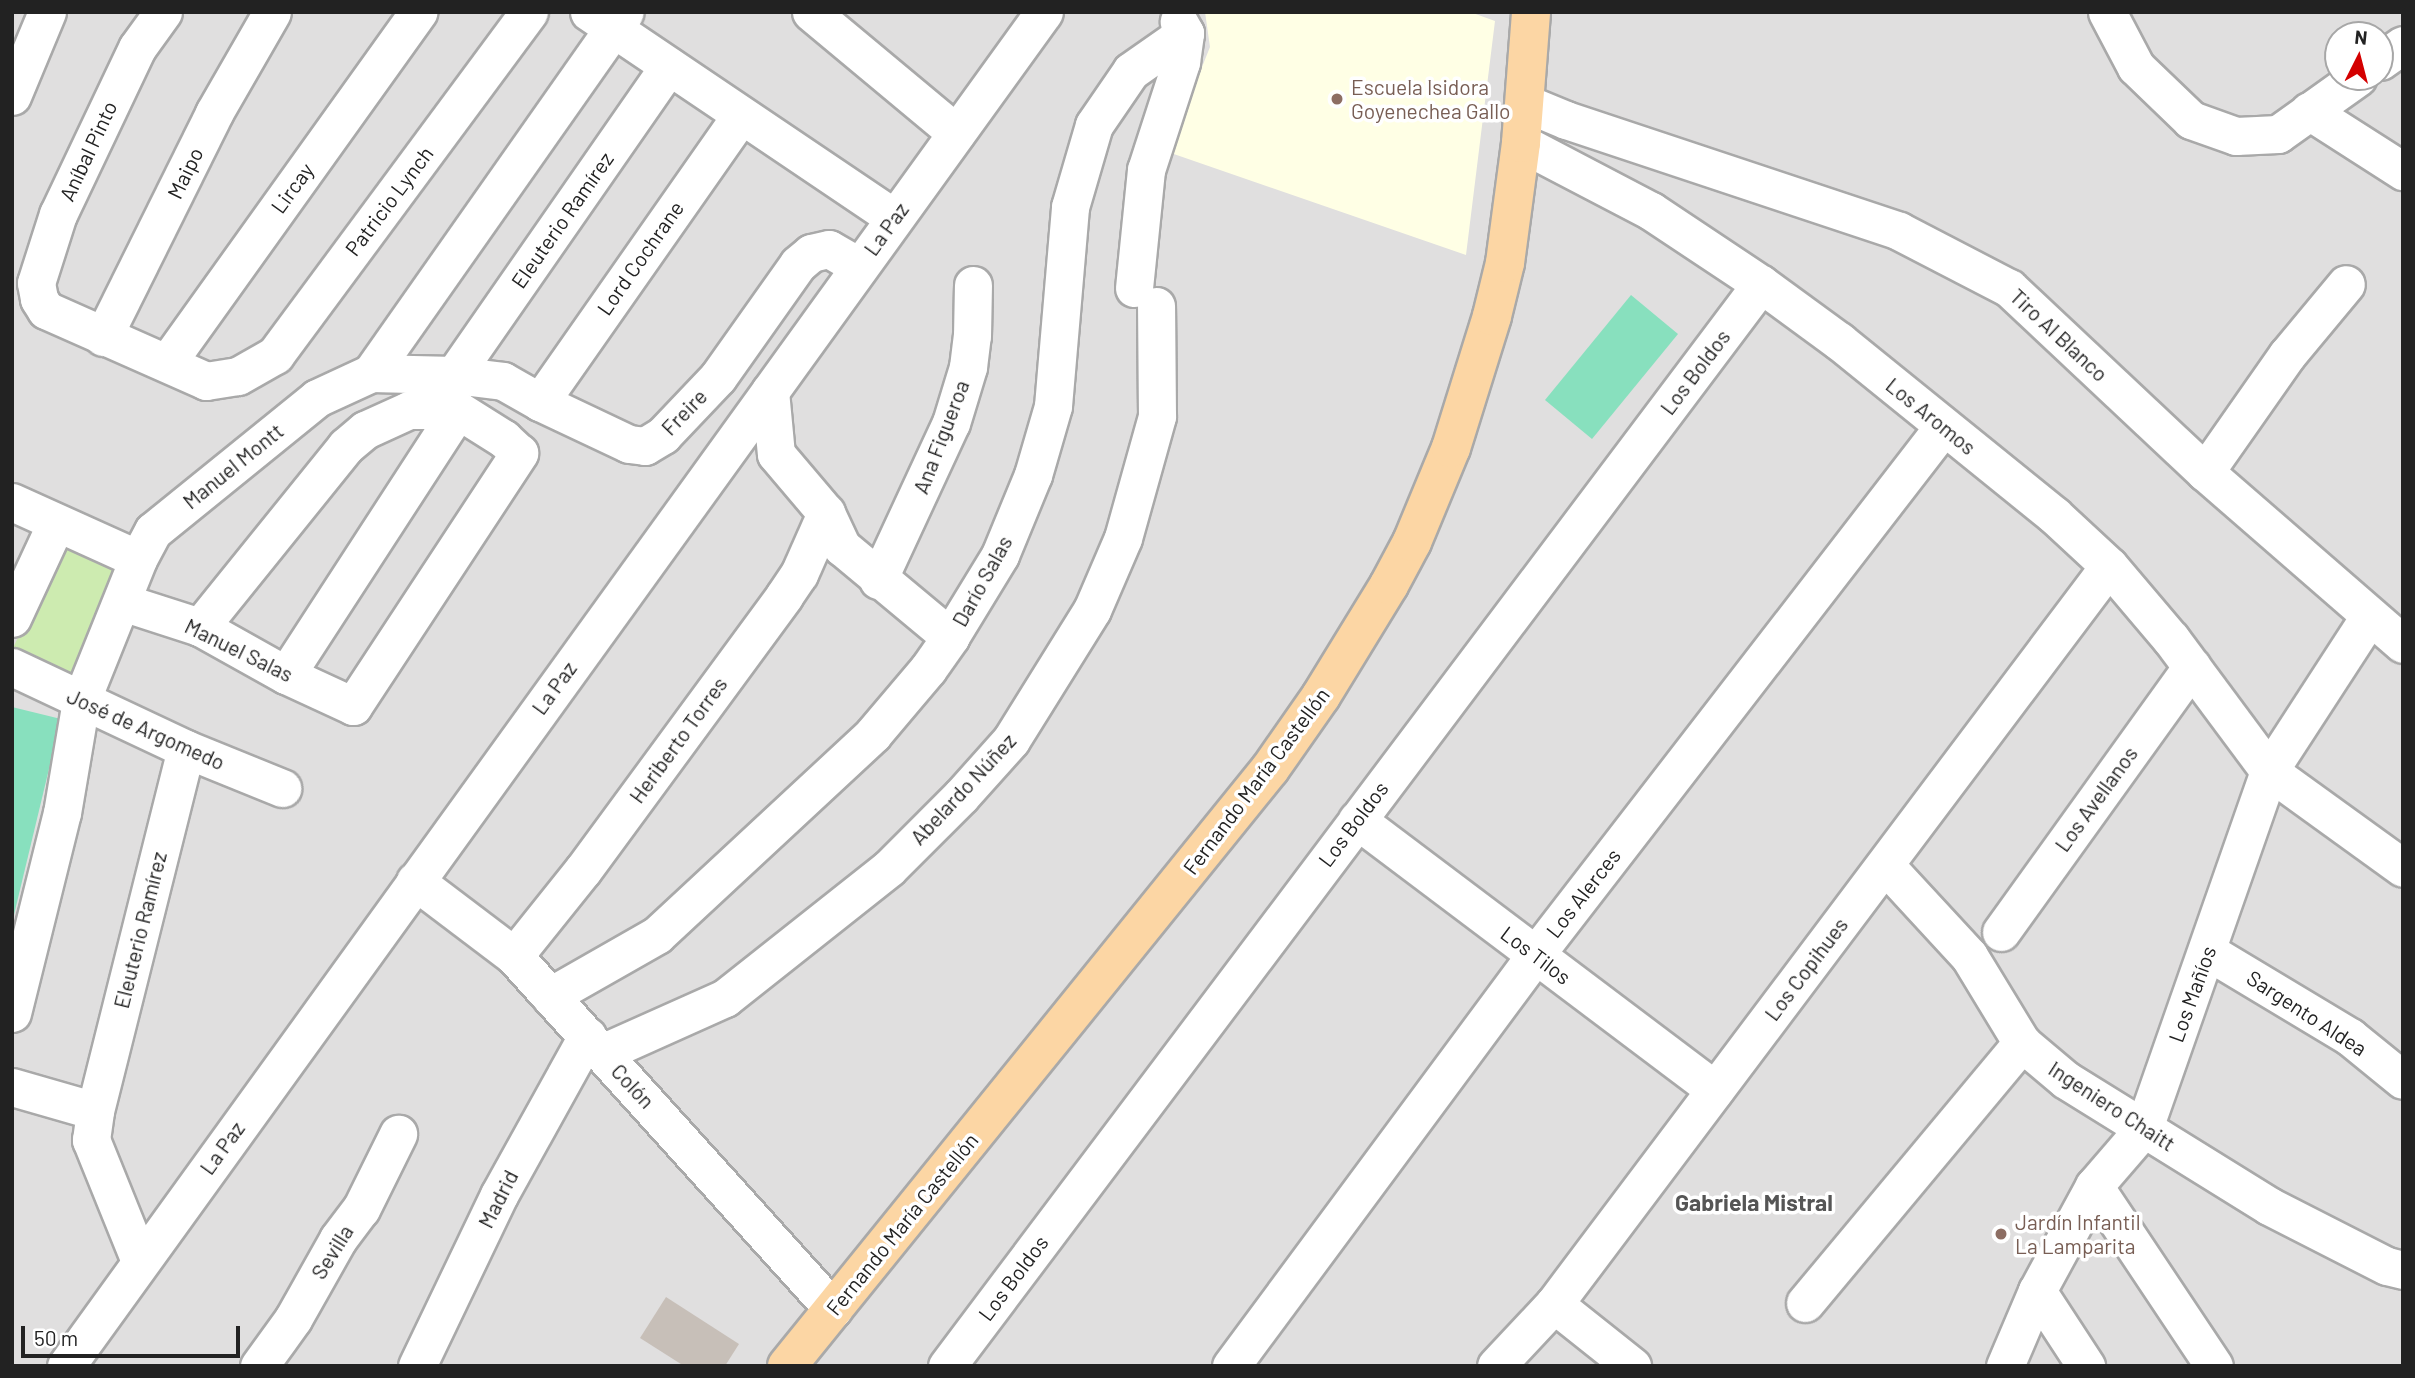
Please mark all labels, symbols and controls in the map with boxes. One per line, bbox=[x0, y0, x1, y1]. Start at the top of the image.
north arrow bbox=[2324, 21, 2394, 91]
text: N bbox=[2354, 25, 2369, 49]
place label: Escuela Isidora Goyenechea Gallo bbox=[1351, 74, 1510, 124]
marker: Escuela Isidora Goyenechea Gallo bbox=[1329, 91, 1345, 107]
street label: Aníbal Pinto bbox=[54, 97, 122, 205]
street label: Patricio Lynch bbox=[340, 141, 438, 261]
street label: Maipo bbox=[162, 143, 208, 203]
street label: Eleuterio Ramírez bbox=[506, 147, 618, 293]
street label: Lircay bbox=[265, 158, 319, 218]
street label: Lord Cochrane bbox=[591, 196, 689, 320]
street label: La Paz bbox=[858, 198, 914, 260]
street label: Tiro Al Blanco bbox=[2005, 283, 2113, 387]
street label: Los Boldos bbox=[1655, 324, 1735, 420]
street label: Los Aromos bbox=[1881, 372, 1981, 460]
street label: Ana Figueroa bbox=[908, 377, 974, 497]
street label: Freire bbox=[656, 384, 712, 440]
street label: Manuel Montt bbox=[178, 418, 288, 514]
street label: Darío Salas bbox=[947, 531, 1017, 631]
street label: Manuel Salas bbox=[181, 613, 297, 687]
street label: La Paz bbox=[526, 657, 582, 719]
street label: Heriberto Torres bbox=[624, 672, 732, 808]
street label: José de Argomedo bbox=[63, 683, 229, 775]
street label: Fernando María Castellón bbox=[1178, 683, 1334, 879]
street label: Abelardo Núñez bbox=[905, 728, 1021, 850]
street label: Los Avellanos bbox=[2049, 742, 2143, 856]
street label: Los Boldos bbox=[1313, 776, 1393, 872]
street label: Los Alerces bbox=[1540, 843, 1626, 943]
street label: Eleuterio Ramírez bbox=[108, 849, 172, 1011]
street label: Los Copihues bbox=[1759, 913, 1853, 1025]
street label: Los Tilos bbox=[1496, 921, 1576, 989]
street label: Los Mañíos bbox=[2163, 942, 2221, 1046]
street label: Sargento Aldea bbox=[2242, 965, 2372, 1061]
street label: Ingeniero Chaitt bbox=[2044, 1056, 2180, 1156]
street label: Colón bbox=[606, 1059, 660, 1113]
street label: La Paz bbox=[194, 1117, 250, 1179]
street label: Fernando María Castellón bbox=[821, 1128, 983, 1320]
street label: Madrid bbox=[473, 1166, 523, 1232]
district label: Gabriela Mistral bbox=[1675, 1188, 1833, 1216]
place label: Jardín Infantil La Lamparita bbox=[2015, 1209, 2141, 1259]
street label: Sevilla bbox=[306, 1220, 358, 1284]
marker: Jardín Infantil La Lamparita bbox=[1993, 1226, 2009, 1242]
street label: Los Boldos bbox=[973, 1230, 1053, 1326]
scale bar bbox=[24, 1312, 243, 1356]
text: 50 m bbox=[34, 1325, 78, 1350]

